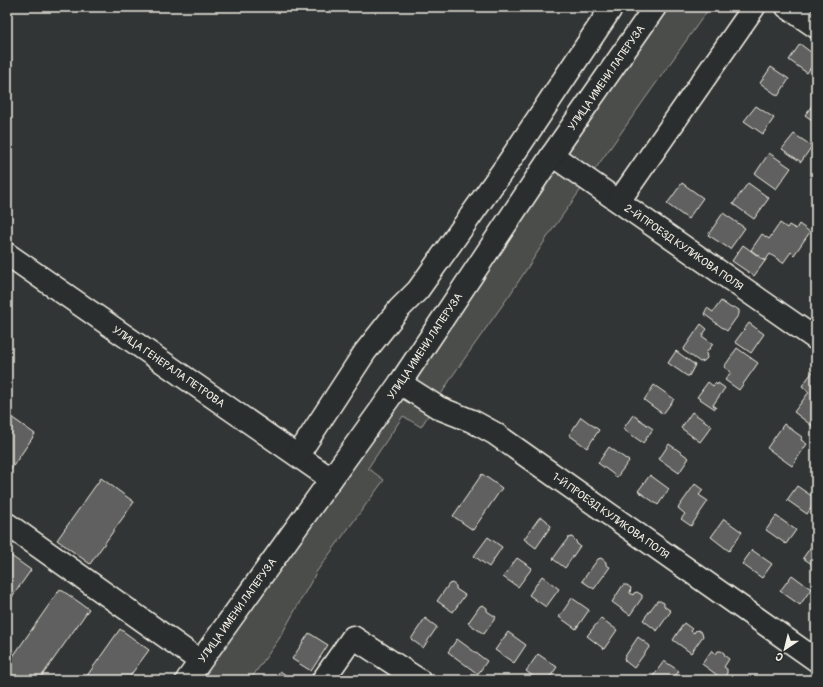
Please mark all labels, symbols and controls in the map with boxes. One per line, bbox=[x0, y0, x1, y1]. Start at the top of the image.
street label: УЛИЦА ИМЕНИ ЛАПЕРУЗА bbox=[565, 23, 648, 133]
street label: 2-Й ПРОЕЗД КУЛИКОВА ПОЛЯ bbox=[622, 202, 746, 293]
street label: УЛИЦА ИМЕНИ ЛАПЕРУЗА bbox=[385, 290, 465, 402]
street label: УЛИЦА ГЕНЕРАЛА ПЕТРОВА bbox=[110, 323, 227, 410]
street label: 1-Й ПРОЕЗД КУЛИКОВА ПОЛЯ bbox=[550, 470, 672, 562]
street label: УЛИЦА ИМЕНИ ЛАПЕРУЗА bbox=[196, 556, 279, 665]
north arrow bbox=[765, 629, 805, 669]
text: С bbox=[773, 649, 786, 664]

